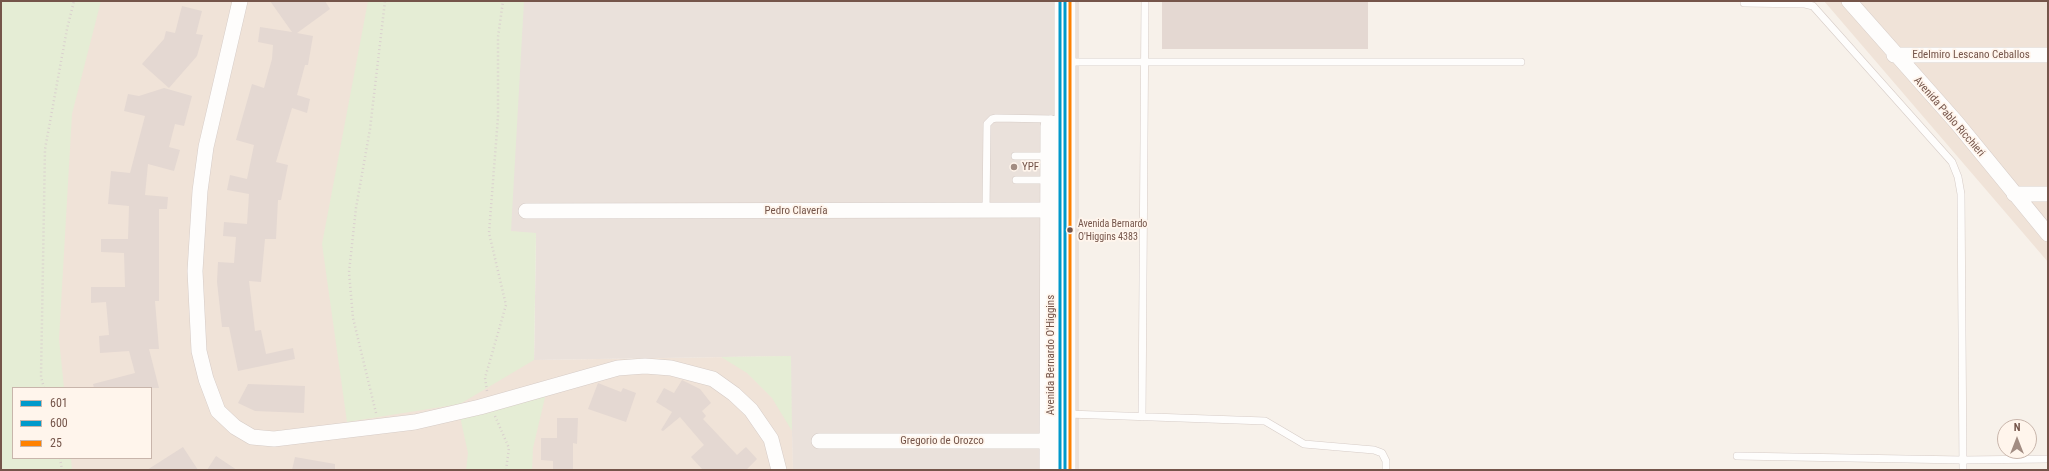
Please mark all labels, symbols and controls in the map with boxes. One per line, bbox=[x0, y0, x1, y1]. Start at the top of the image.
street label: Edelmiro Lescano Ceballos bbox=[1912, 48, 2030, 62]
street label: Avenida Pablo Ricchieri bbox=[1911, 74, 1987, 160]
place label: YPF bbox=[1022, 160, 1039, 174]
marker: YPF bbox=[1009, 162, 1019, 172]
street label: Pedro Clavería bbox=[765, 204, 827, 218]
place label: Avenida Bernardo O'Higgins 4383 bbox=[1078, 218, 1147, 242]
marker: Avenida Bernardo O'Higgins 4383 bbox=[1065, 225, 1075, 235]
street label: Avenida Bernardo O'Higgins bbox=[1044, 295, 1058, 415]
legend bbox=[12, 387, 152, 459]
text: 601 bbox=[50, 396, 68, 410]
text: 600 bbox=[50, 416, 68, 430]
north arrow bbox=[1997, 419, 2037, 459]
text: N bbox=[2014, 421, 2020, 434]
street label: Gregorio de Orozco bbox=[900, 434, 984, 448]
text: 25 bbox=[50, 436, 62, 450]

